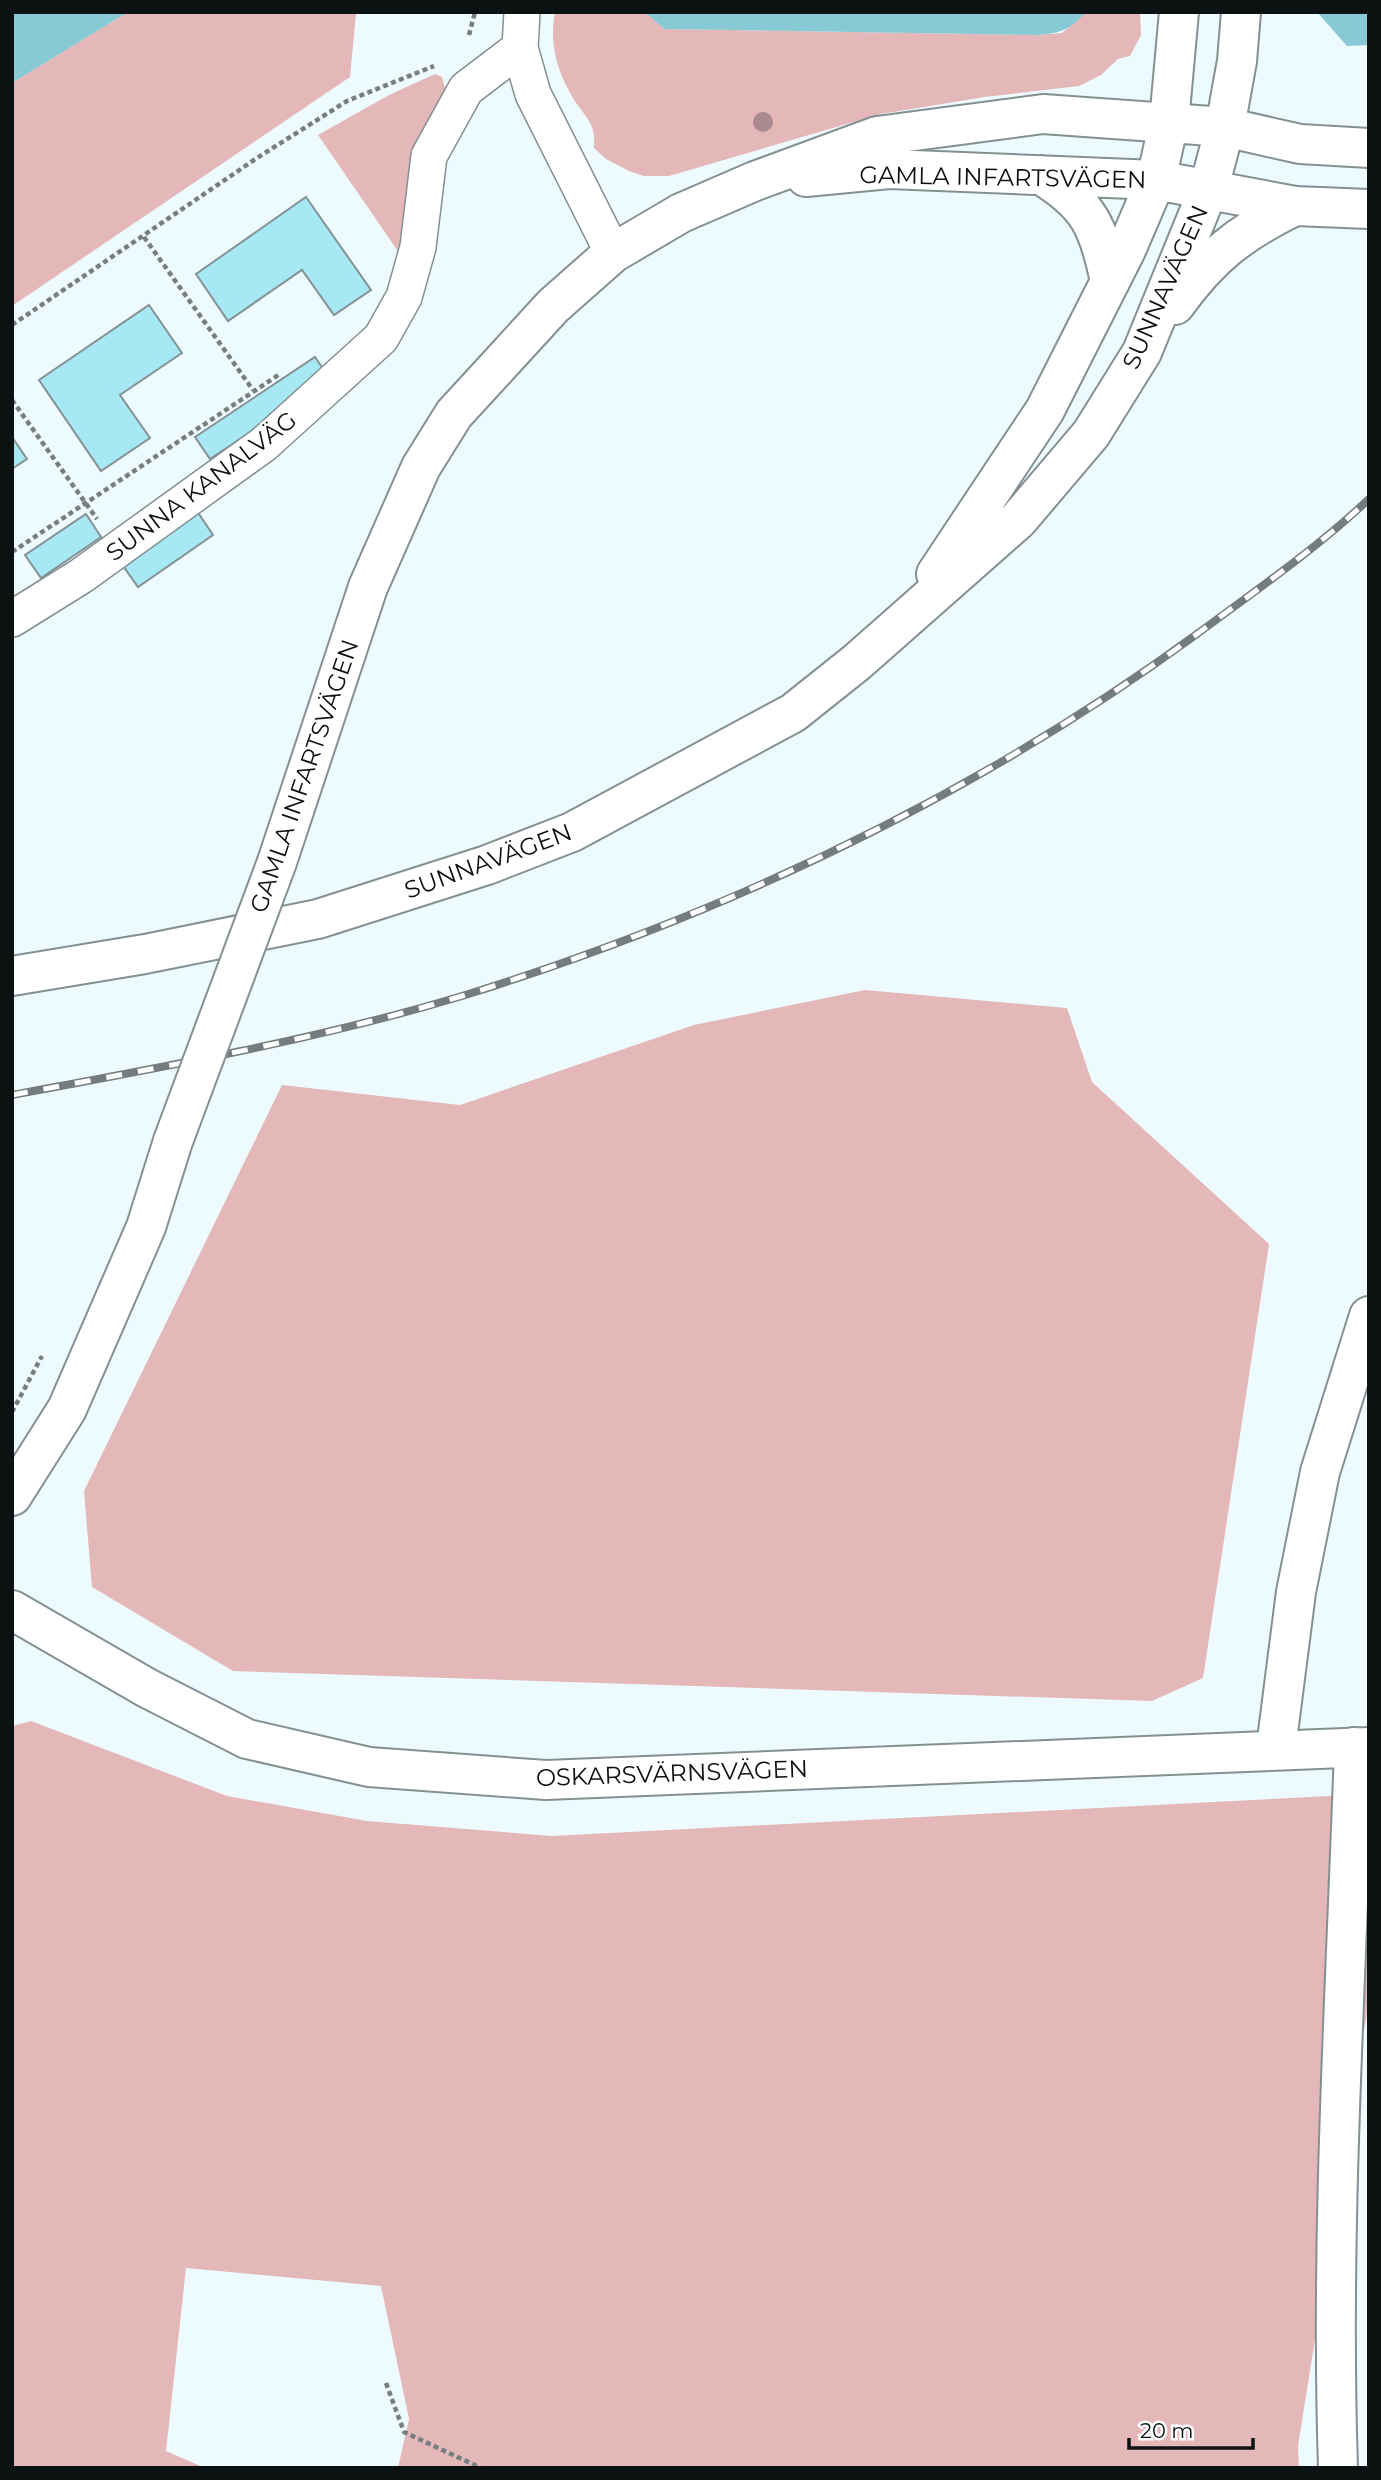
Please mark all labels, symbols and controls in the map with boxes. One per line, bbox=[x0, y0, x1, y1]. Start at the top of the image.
street label: GAMLA INFARTSVÄGEN bbox=[859, 160, 1147, 194]
street label: SUNNAVÄGEN bbox=[1116, 201, 1214, 373]
street label: SUNNA KANALVÄG bbox=[100, 405, 302, 567]
street label: GAMLA INFARTSVÄGEN bbox=[244, 636, 364, 916]
street label: SUNNAVÄGEN bbox=[400, 817, 576, 905]
street label: OSKARSVÄRNSVÄGEN bbox=[535, 1754, 809, 1792]
scale bar bbox=[1129, 2406, 1253, 2450]
text: 20 m bbox=[1140, 2418, 1194, 2443]

